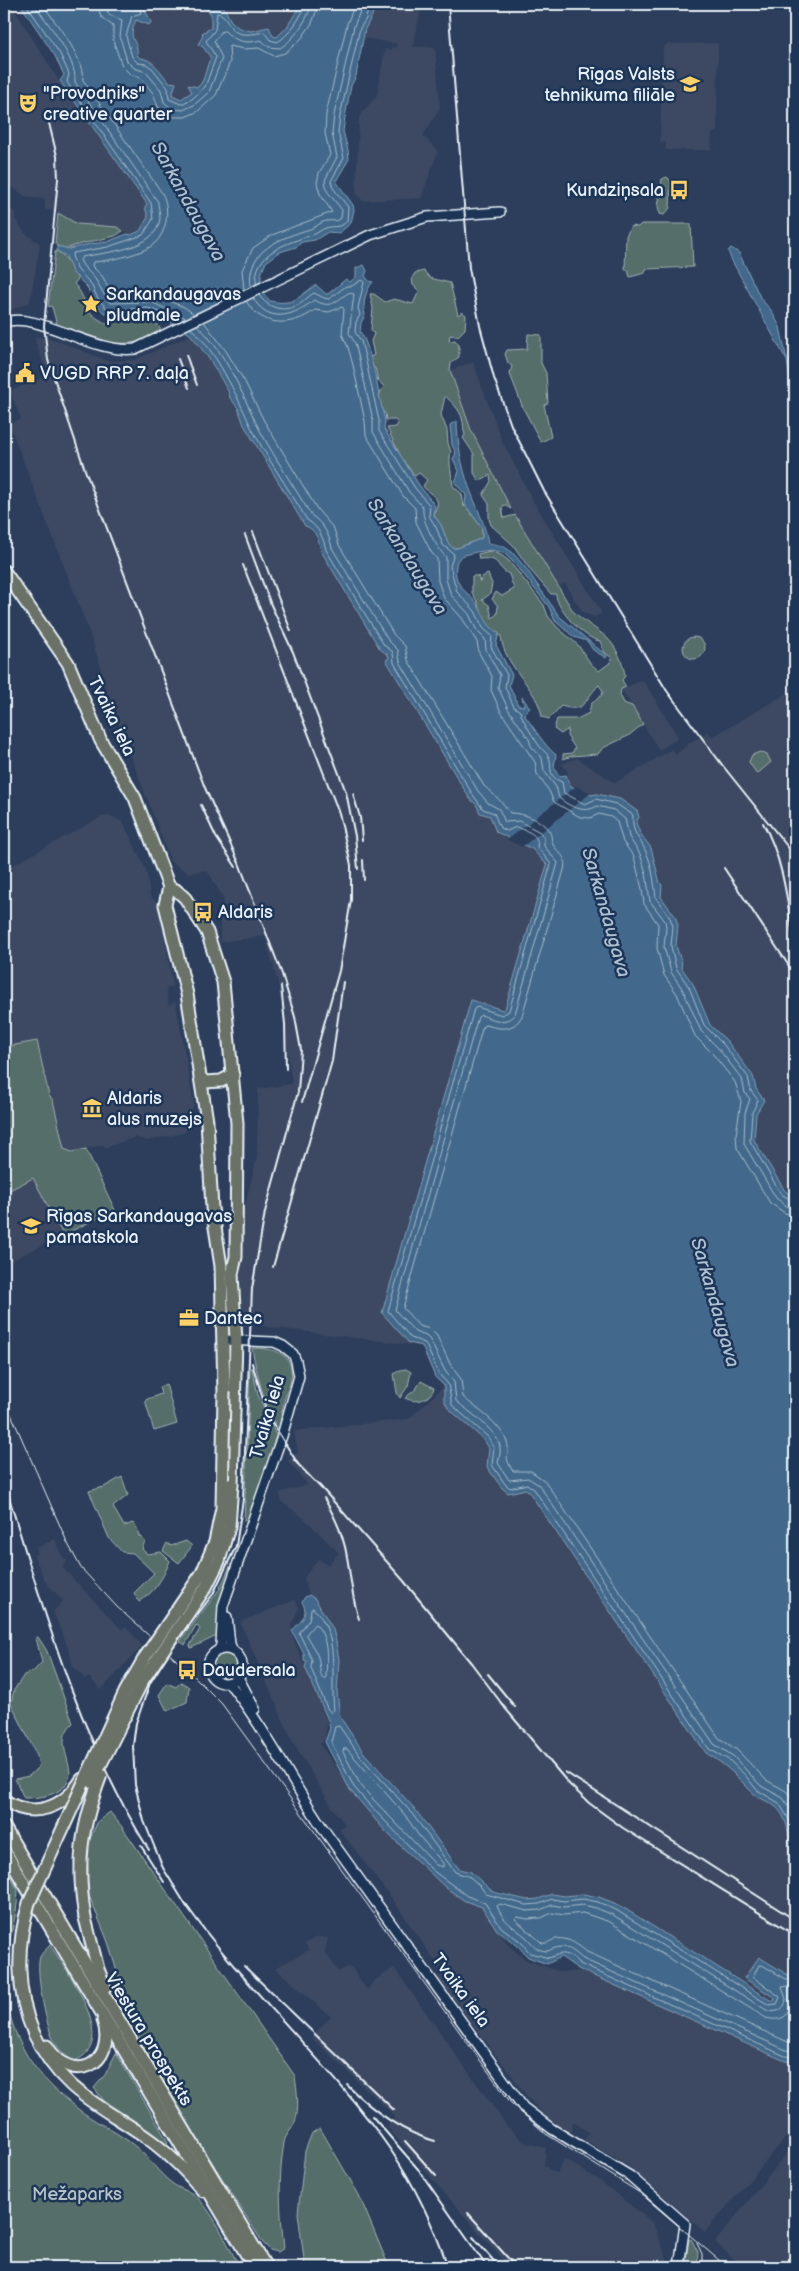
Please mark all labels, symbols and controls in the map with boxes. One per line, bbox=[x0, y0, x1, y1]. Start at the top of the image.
place label: Rīgas Valsts tehnikuma filiāle bbox=[545, 64, 675, 106]
school or university icon: Rīgas Valsts tehnikuma filiāle bbox=[679, 73, 701, 95]
place label: "Provodņiks" creative quarter bbox=[43, 83, 173, 125]
theatre icon: "Provodņiks" creative quarter bbox=[17, 92, 39, 114]
water label: Sarkandaugava bbox=[145, 138, 230, 266]
bus stop icon: Kundziņsala bbox=[668, 179, 690, 201]
place label: Kundziņsala bbox=[566, 180, 664, 201]
place label: Sarkandaugavas pludmale bbox=[106, 284, 241, 326]
place icon: Sarkandaugavas pludmale bbox=[80, 293, 102, 315]
public building icon: VUGD RRP 7. daļa bbox=[14, 362, 36, 384]
place label: VUGD RRP 7. daļa bbox=[40, 363, 189, 384]
water label: Sarkandaugava bbox=[362, 494, 452, 620]
street label: Tvaika iela bbox=[83, 673, 140, 760]
water label: Sarkandaugava bbox=[576, 845, 635, 980]
bus stop icon: Aldaris bbox=[192, 901, 214, 923]
place label: Aldaris bbox=[218, 902, 273, 923]
place label: Aldaris alus muzejs bbox=[107, 1088, 202, 1130]
museum icon: Aldaris alus muzejs bbox=[81, 1097, 103, 1119]
place label: Rīgas Sarkandaugavas pamatskola bbox=[46, 1206, 232, 1248]
school or university icon: Rīgas Sarkandaugavas pamatskola bbox=[20, 1215, 42, 1237]
water label: Sarkandaugava bbox=[685, 1235, 744, 1370]
office icon: Dantec bbox=[178, 1307, 200, 1329]
place label: Dantec bbox=[204, 1308, 262, 1329]
street label: Tvaika iela bbox=[246, 1373, 289, 1461]
bus stop icon: Daudersala bbox=[176, 1659, 198, 1681]
place label: Daudersala bbox=[202, 1660, 296, 1681]
street label: Tvaika iela bbox=[427, 1949, 494, 2031]
street label: Viestura prospekts bbox=[100, 1969, 197, 2110]
park label: Mežaparks bbox=[32, 2184, 122, 2205]

